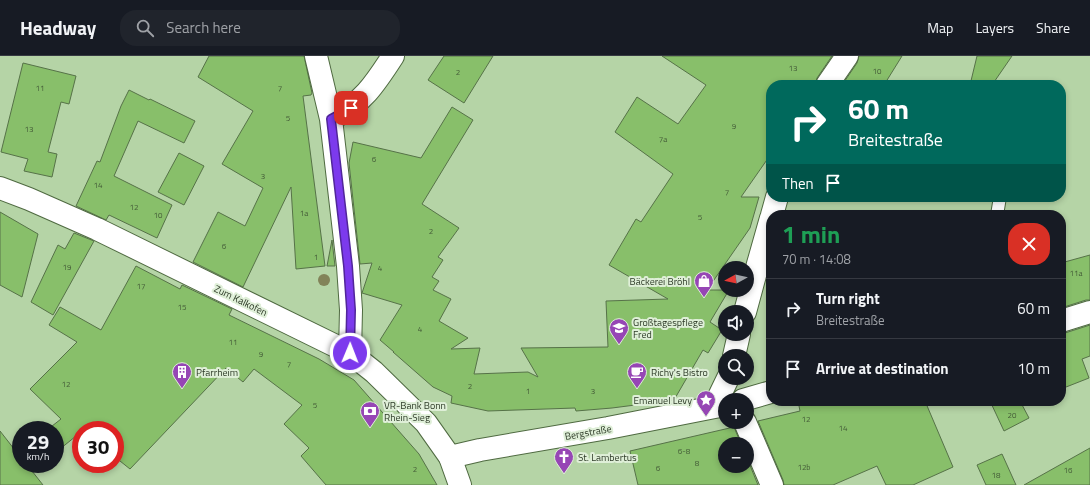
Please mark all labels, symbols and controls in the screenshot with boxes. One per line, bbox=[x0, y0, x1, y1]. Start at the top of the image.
search box bbox=[120, 10, 400, 46]
text: Headway bbox=[20, 13, 96, 42]
text: Search here bbox=[166, 16, 241, 39]
icon: search bbox=[134, 17, 156, 39]
text: Map bbox=[927, 17, 953, 38]
text: Layers bbox=[975, 17, 1014, 38]
text: Share bbox=[1036, 17, 1070, 38]
house number: 13 bbox=[789, 62, 797, 74]
house number: 10 bbox=[873, 65, 882, 77]
house number: 2 bbox=[456, 66, 460, 78]
house number: 11 bbox=[36, 82, 44, 94]
house number: 7 bbox=[278, 82, 282, 94]
text: 60 m bbox=[848, 87, 909, 130]
pin bbox=[334, 91, 368, 125]
icon: right bbox=[782, 96, 834, 148]
icon: arrive bbox=[340, 97, 362, 119]
house number: 5 bbox=[286, 112, 291, 124]
house number: 9 bbox=[732, 120, 737, 132]
house number: 13 bbox=[25, 123, 33, 135]
text: Breitestraße bbox=[848, 126, 943, 153]
house number: 7a bbox=[659, 133, 667, 145]
house number: 6 bbox=[372, 153, 377, 165]
house number: 3 bbox=[261, 170, 265, 182]
text: Then bbox=[782, 172, 814, 195]
icon: arrive bbox=[822, 172, 844, 194]
house number: 14 bbox=[94, 179, 103, 191]
house number: 7 bbox=[725, 186, 729, 198]
house number: 12 bbox=[130, 201, 138, 213]
house number: 1a bbox=[300, 207, 308, 219]
house number: 10 bbox=[154, 209, 163, 221]
house number: 5 bbox=[698, 211, 703, 223]
text: 1 min bbox=[782, 216, 840, 252]
button: close bbox=[1008, 223, 1050, 265]
house number: 2 bbox=[429, 225, 433, 237]
house number: 6 bbox=[222, 240, 227, 252]
text: 70 m · 14:08 bbox=[782, 249, 851, 269]
house number: 1 bbox=[314, 251, 318, 263]
house number: 19 bbox=[63, 261, 72, 273]
north arrow bbox=[718, 261, 754, 297]
map controls bbox=[718, 261, 754, 473]
house number: 4 bbox=[378, 262, 383, 274]
house number: 11a bbox=[1070, 267, 1082, 279]
shop icon: Bäckerei Bröhl bbox=[693, 270, 715, 298]
place label: Bäckerei Bröhl bbox=[629, 274, 690, 289]
house number: 17 bbox=[137, 280, 145, 292]
street label: Zum Kalkofen bbox=[212, 281, 270, 320]
text: Turn right bbox=[816, 287, 880, 310]
text: 60 m bbox=[1017, 297, 1050, 320]
icon: right bbox=[782, 298, 804, 320]
house number: 15 bbox=[178, 301, 187, 313]
button: sound bbox=[718, 305, 754, 341]
text: Breitestraße bbox=[816, 310, 885, 330]
place label: Großtagespflege Fred bbox=[633, 315, 703, 342]
school or university icon: Großtagespflege Fred bbox=[608, 317, 630, 345]
house number: 4 bbox=[418, 323, 423, 335]
position arrow bbox=[329, 332, 371, 374]
house number: 11 bbox=[229, 336, 237, 348]
house number: 9 bbox=[259, 348, 264, 360]
button: search bbox=[718, 349, 754, 385]
text: Arrive at destination bbox=[816, 357, 949, 380]
text: 10 m bbox=[1017, 357, 1050, 380]
house number: 7 bbox=[287, 358, 291, 370]
icon: arrive bbox=[782, 358, 804, 380]
building icon: Pfarrheim bbox=[171, 361, 193, 389]
cafe icon: Richy's Bistro bbox=[626, 361, 648, 389]
place label: Pfarrheim bbox=[196, 365, 238, 380]
place label: Richy's Bistro bbox=[651, 365, 708, 380]
house number: 12 bbox=[62, 378, 70, 390]
house number: 2 bbox=[468, 380, 472, 392]
house number: 1 bbox=[526, 385, 530, 397]
house number: 3 bbox=[591, 385, 595, 397]
place icon: Emanuel Levy bbox=[695, 389, 717, 417]
place label: Emanuel Levy bbox=[634, 393, 692, 408]
button: + bbox=[718, 393, 754, 429]
place label: VR-Bank Bonn Rhein-Sieg bbox=[384, 398, 446, 425]
house number: 5 bbox=[313, 399, 318, 411]
bank icon: VR-Bank Bonn Rhein-Sieg bbox=[359, 400, 381, 428]
house number: 20 bbox=[1008, 409, 1017, 421]
house number: 12 bbox=[802, 413, 810, 425]
speed limit sign: 30 bbox=[72, 421, 124, 473]
street label: Bergstraße bbox=[564, 421, 613, 444]
house number: 14 bbox=[839, 422, 848, 434]
text: 29 bbox=[27, 426, 49, 457]
button: − bbox=[718, 437, 754, 473]
house number: 6-8 bbox=[678, 445, 691, 457]
church icon: St. Lambertus bbox=[553, 446, 575, 474]
text: km/h bbox=[27, 449, 49, 464]
place label: St. Lambertus bbox=[578, 450, 637, 465]
house number: 8 bbox=[695, 457, 700, 469]
house number: 12b bbox=[797, 461, 811, 473]
house number: 6 bbox=[656, 462, 661, 474]
house number: 2 bbox=[413, 463, 417, 475]
house number: 16 bbox=[1064, 464, 1073, 476]
house number: 18 bbox=[992, 469, 1001, 481]

